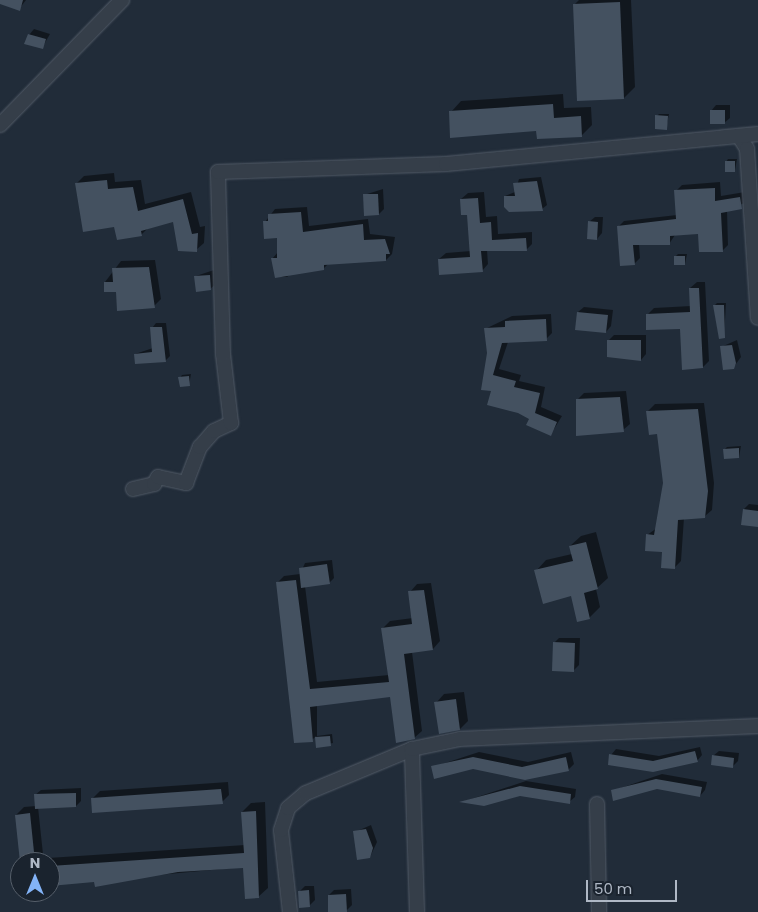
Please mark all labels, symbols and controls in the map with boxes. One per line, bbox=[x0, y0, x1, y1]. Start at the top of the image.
north arrow bbox=[10, 852, 60, 902]
text: N bbox=[30, 853, 40, 873]
scale bar bbox=[588, 870, 679, 902]
text: 50 m bbox=[594, 878, 632, 899]

